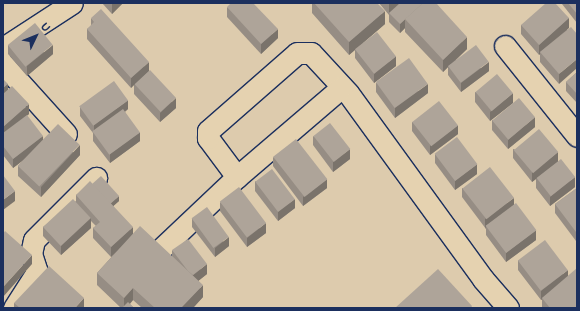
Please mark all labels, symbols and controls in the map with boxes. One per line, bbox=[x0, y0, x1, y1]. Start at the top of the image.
north arrow bbox=[16, 16, 56, 56]
text: U bbox=[38, 20, 53, 35]

